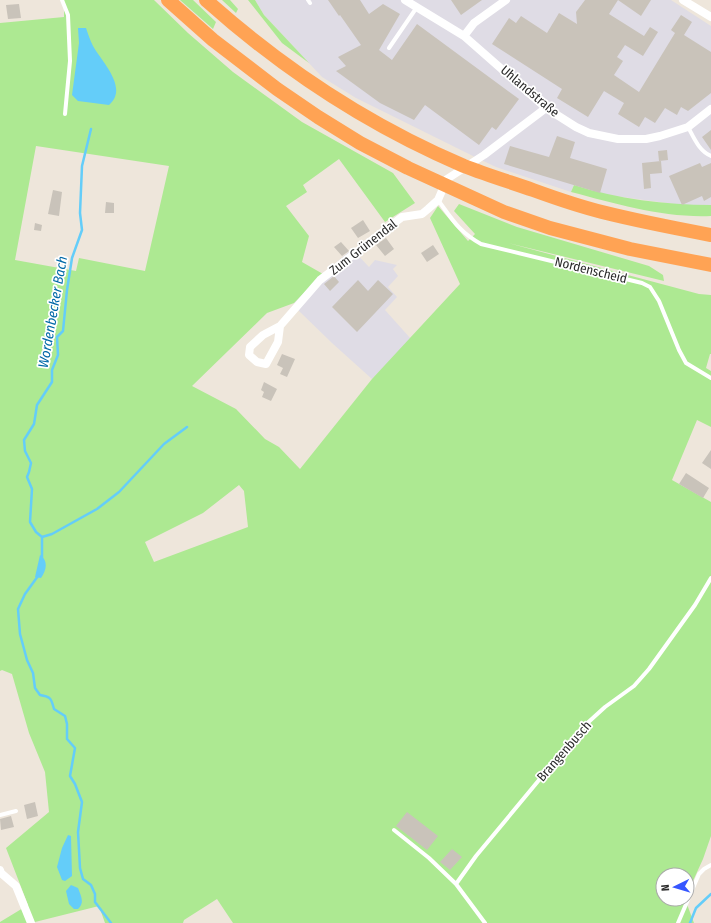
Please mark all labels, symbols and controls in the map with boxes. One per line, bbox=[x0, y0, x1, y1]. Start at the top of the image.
street label: Uhlandstraße bbox=[498, 62, 562, 120]
street label: Zum Grünendal bbox=[326, 216, 400, 278]
street label: Nordenscheid bbox=[553, 254, 629, 286]
water label: Wordenbecker Bach bbox=[35, 255, 71, 369]
street label: Brangenbusch bbox=[534, 718, 594, 784]
north arrow bbox=[655, 867, 695, 907]
text: N bbox=[659, 884, 672, 892]

